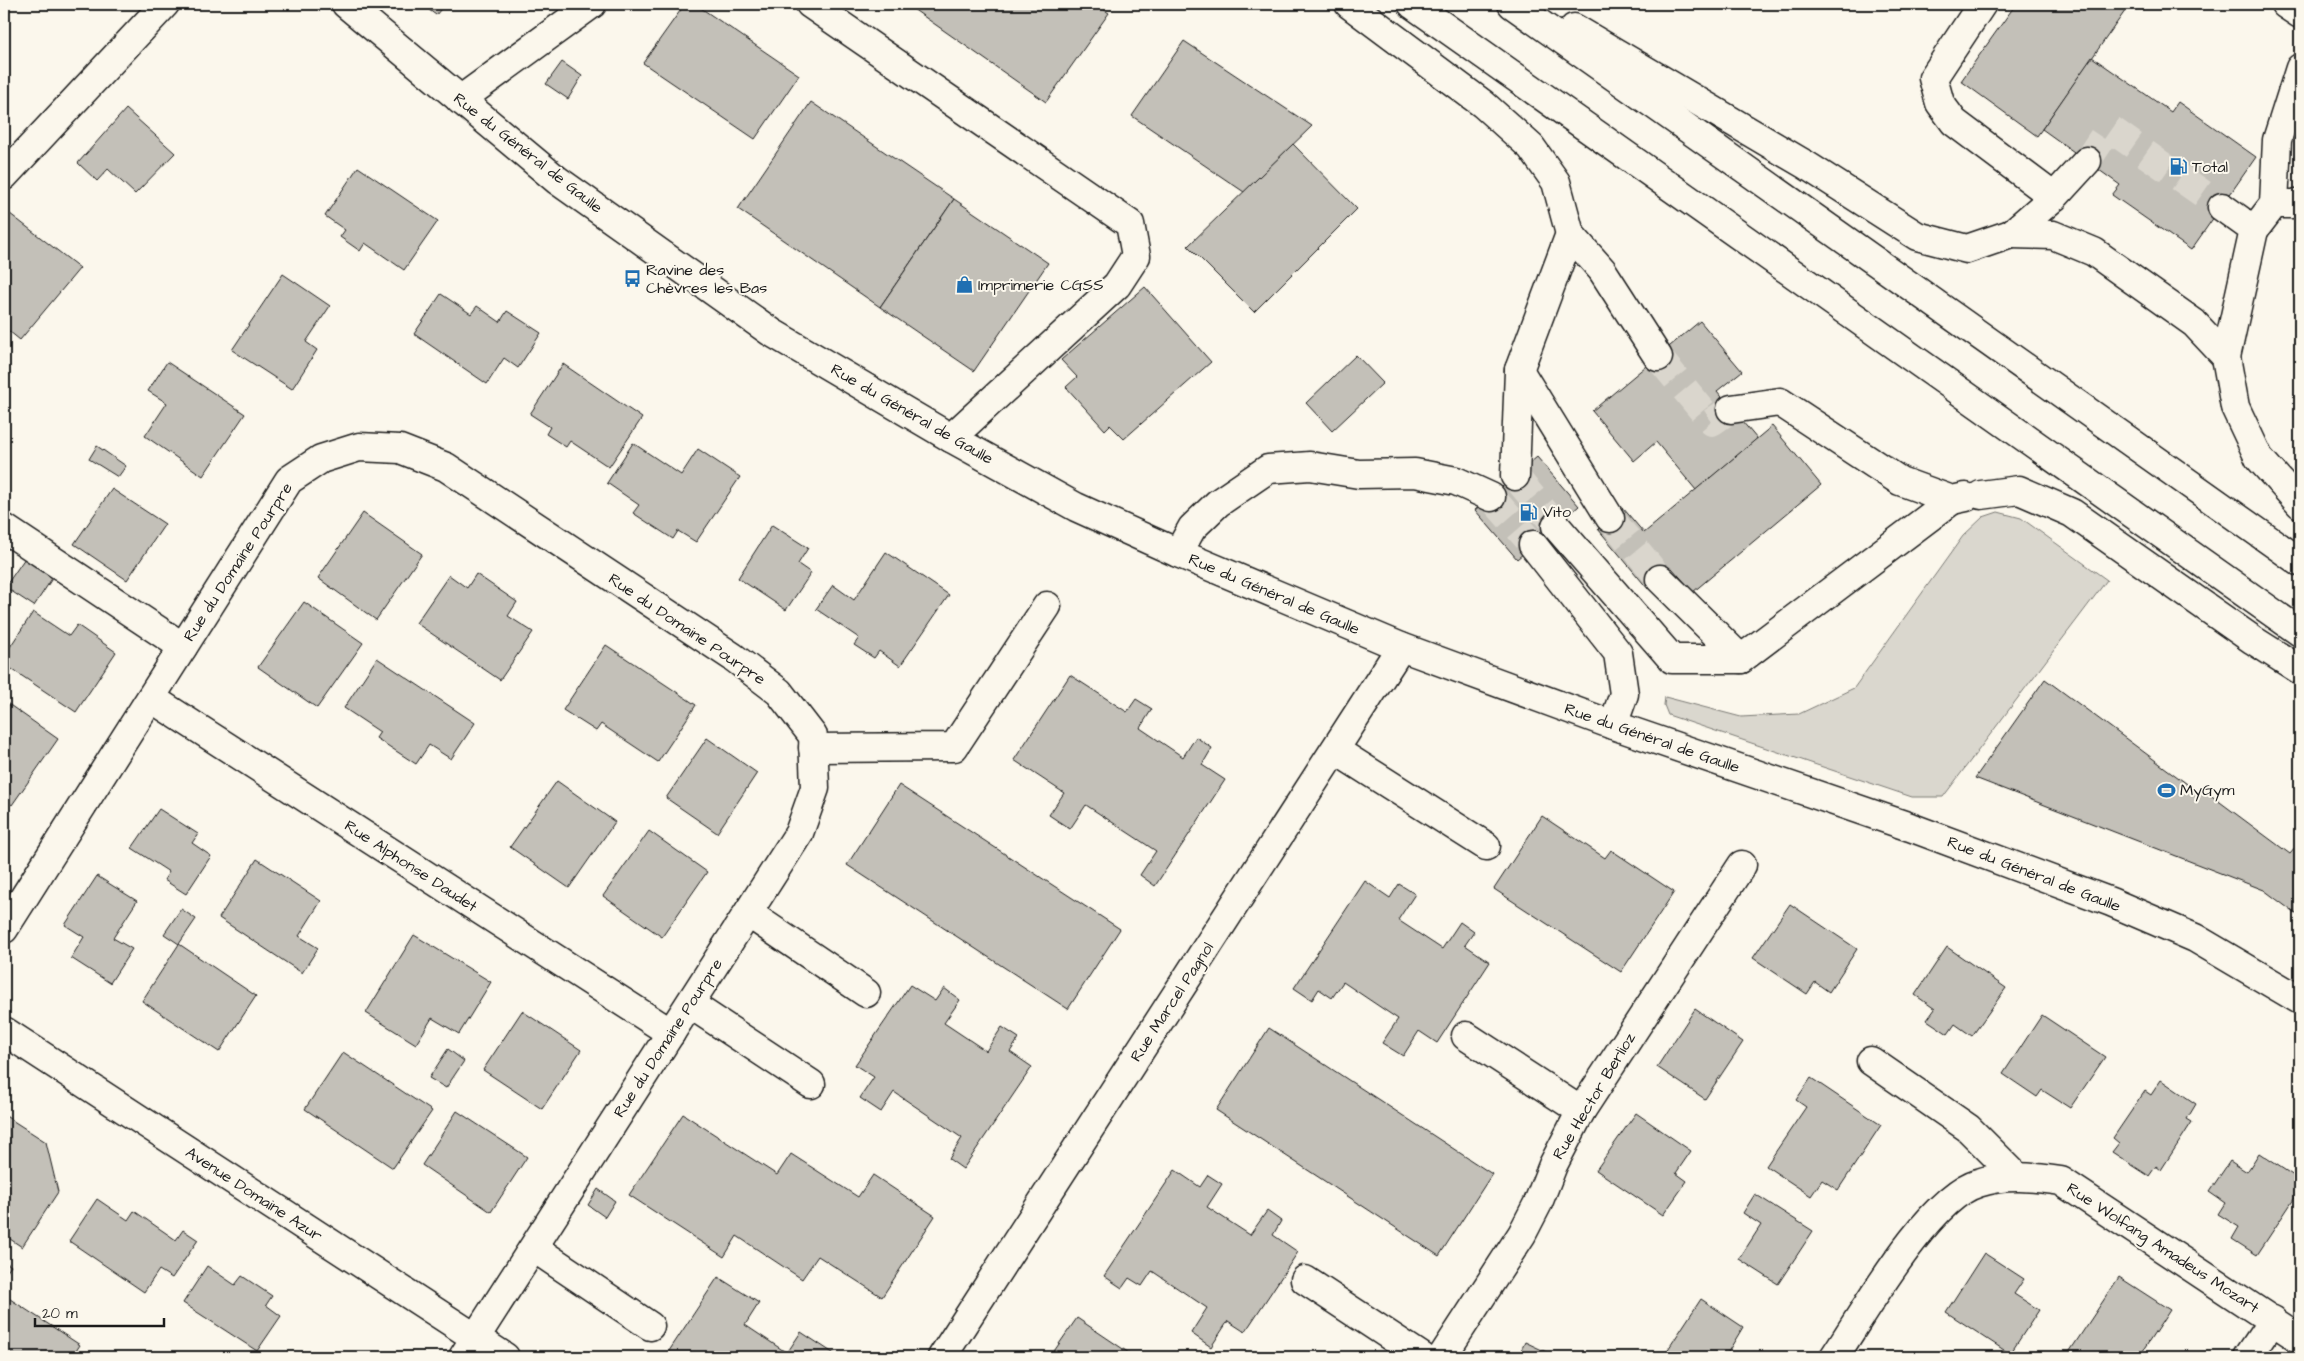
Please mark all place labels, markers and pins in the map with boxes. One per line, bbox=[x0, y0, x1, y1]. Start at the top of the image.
place label: Total bbox=[2192, 156, 2228, 178]
fuel station icon: Total bbox=[2168, 157, 2188, 177]
place label: Ravine des Chèvres les Bas bbox=[646, 259, 767, 299]
bus stop icon: Ravine des Chèvres les Bas bbox=[622, 269, 642, 289]
place label: Imprimerie CGSS bbox=[978, 274, 1103, 296]
shop icon: Imprimerie CGSS bbox=[954, 275, 974, 295]
place label: Vito bbox=[1543, 501, 1571, 523]
fuel station icon: Vito bbox=[1519, 502, 1539, 522]
place label: MyGym bbox=[2180, 779, 2235, 802]
sports icon: MyGym bbox=[2156, 780, 2176, 800]

